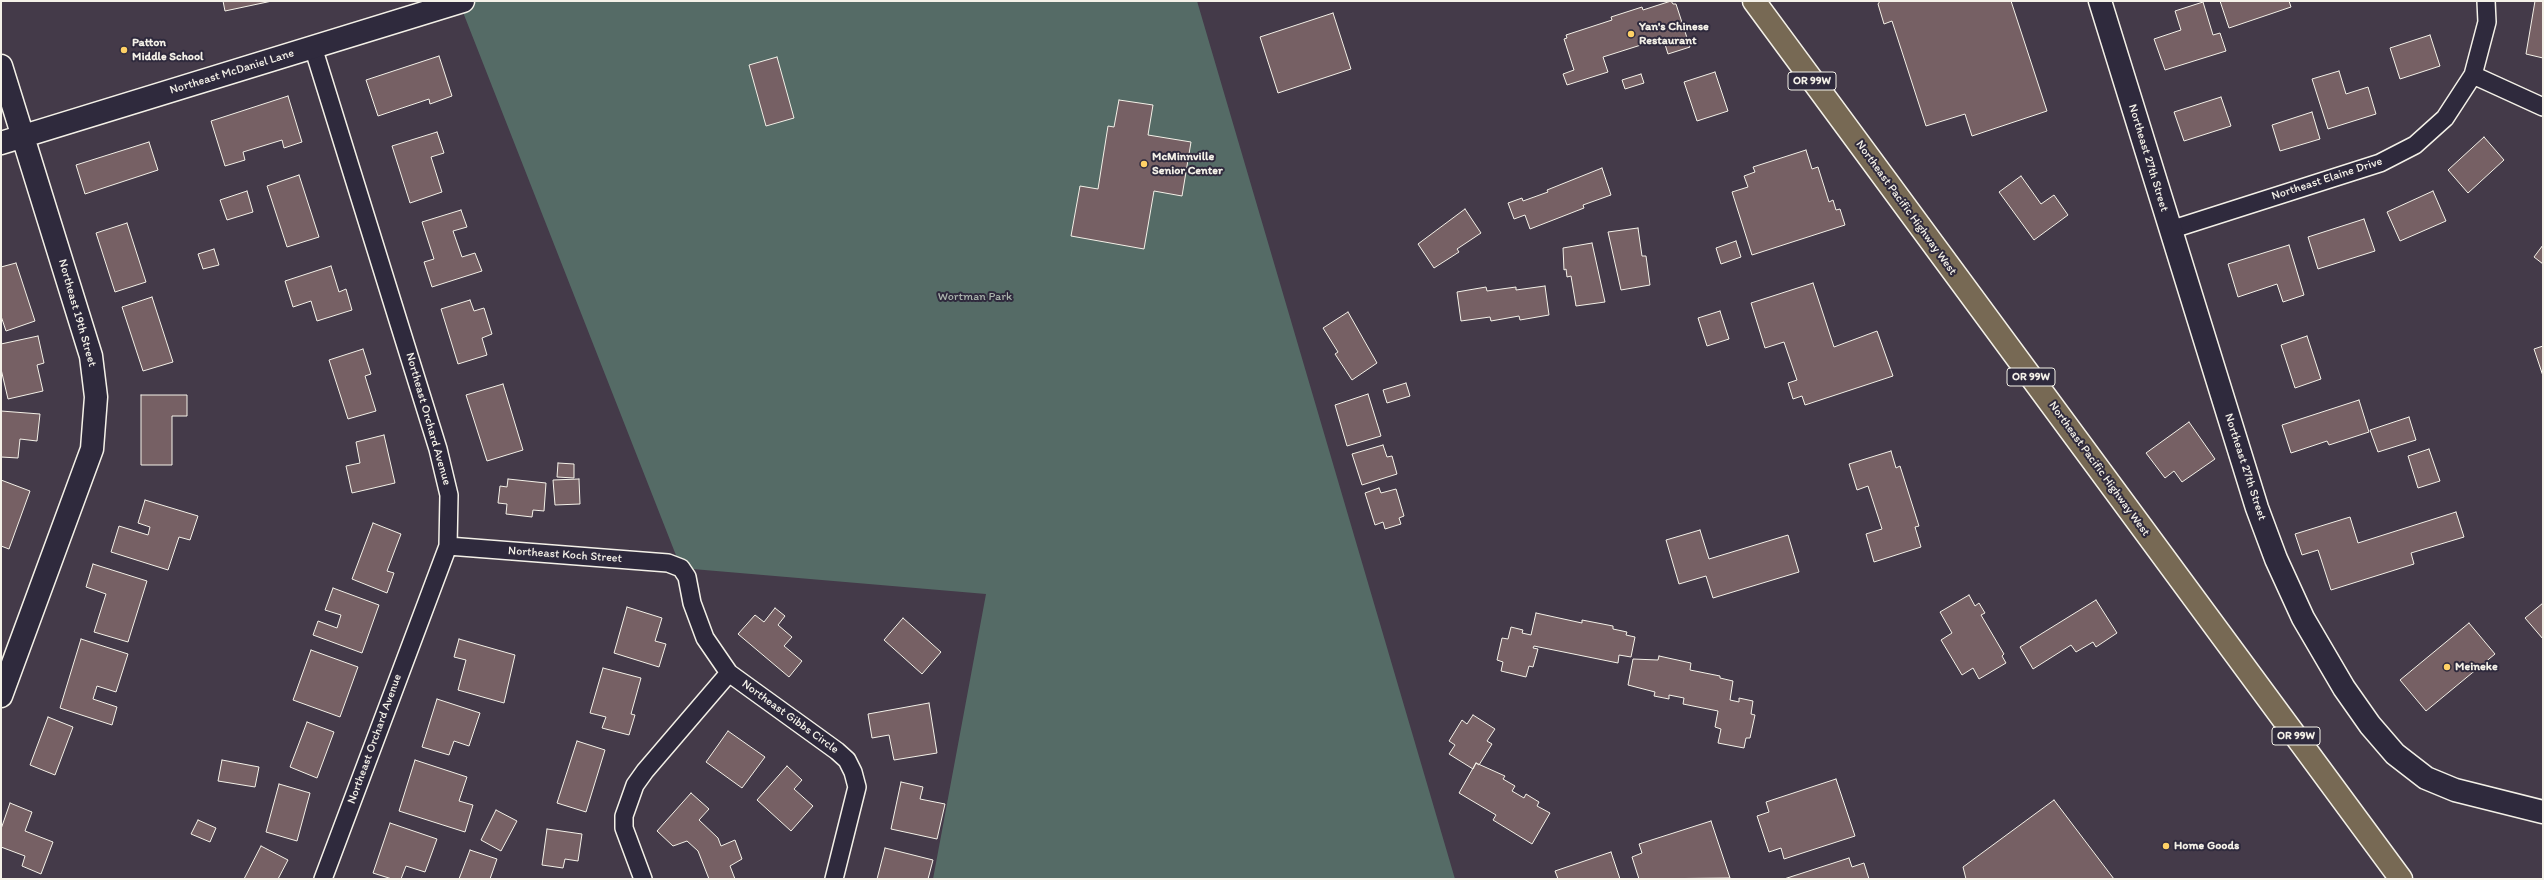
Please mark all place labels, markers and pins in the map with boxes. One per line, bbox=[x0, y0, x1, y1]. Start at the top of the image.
place label: Yan's Chinese Restaurant bbox=[1639, 20, 1709, 48]
marker: Yan's Chinese Restaurant bbox=[1626, 29, 1636, 39]
place label: Patton Middle School bbox=[132, 36, 203, 64]
marker: Patton Middle School bbox=[119, 45, 129, 55]
place label: McMinnville Senior Center bbox=[1152, 150, 1223, 178]
marker: McMinnville Senior Center bbox=[1139, 159, 1149, 169]
place label: Meineke bbox=[2455, 660, 2498, 674]
marker: Meineke bbox=[2442, 662, 2452, 672]
place label: Home Goods bbox=[2174, 839, 2239, 853]
marker: Home Goods bbox=[2161, 841, 2171, 851]

